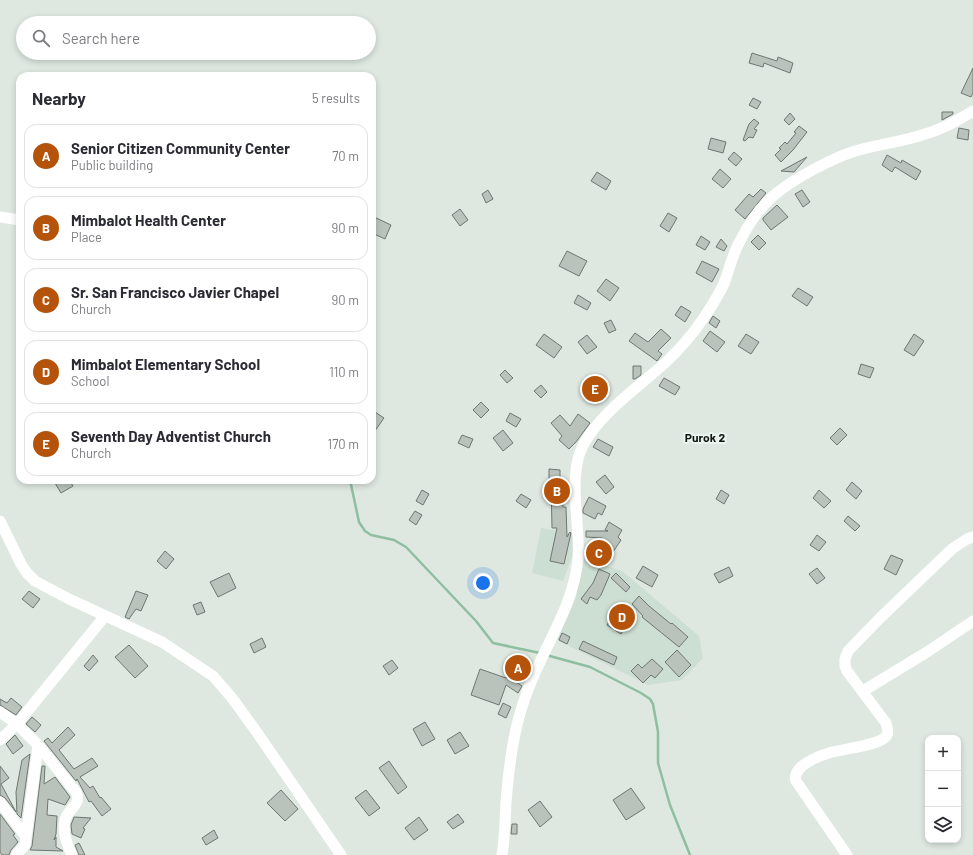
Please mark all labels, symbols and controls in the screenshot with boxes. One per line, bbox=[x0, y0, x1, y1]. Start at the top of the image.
search box bbox=[16, 16, 376, 60]
icon: search bbox=[30, 27, 52, 49]
text: Search here bbox=[62, 29, 140, 47]
text: Nearby bbox=[32, 88, 86, 108]
text: 5 results bbox=[312, 90, 360, 106]
text: Senior Citizen Community Center bbox=[71, 139, 290, 157]
text: A bbox=[42, 148, 50, 164]
text: 70 m bbox=[332, 148, 359, 164]
text: Public building bbox=[71, 157, 153, 173]
text: Mimbalot Health Center bbox=[71, 211, 226, 229]
text: B bbox=[42, 220, 50, 236]
text: 90 m bbox=[332, 220, 359, 236]
text: Place bbox=[71, 229, 102, 245]
text: Sr. San Francisco Javier Chapel bbox=[71, 283, 279, 301]
text: C bbox=[42, 292, 50, 308]
text: 90 m bbox=[332, 292, 359, 308]
text: Church bbox=[71, 301, 111, 317]
text: Mimbalot Elementary School bbox=[71, 355, 260, 373]
text: D bbox=[42, 364, 50, 380]
text: 110 m bbox=[329, 364, 359, 380]
text: School bbox=[71, 373, 109, 389]
pin: E bbox=[582, 374, 608, 404]
text: Seventh Day Adventist Church bbox=[71, 427, 271, 445]
district label: Purok 2 bbox=[685, 430, 725, 444]
text: E bbox=[42, 436, 50, 452]
text: 170 m bbox=[328, 436, 359, 452]
text: Church bbox=[71, 445, 111, 461]
pin: B bbox=[544, 476, 570, 506]
pin: C bbox=[586, 538, 612, 568]
your location bbox=[473, 573, 493, 593]
pin: D bbox=[609, 602, 635, 632]
pin: A bbox=[505, 653, 531, 683]
map controls bbox=[925, 735, 961, 843]
button: + bbox=[925, 735, 961, 771]
button: − bbox=[925, 771, 961, 807]
button: layers bbox=[925, 807, 961, 843]

